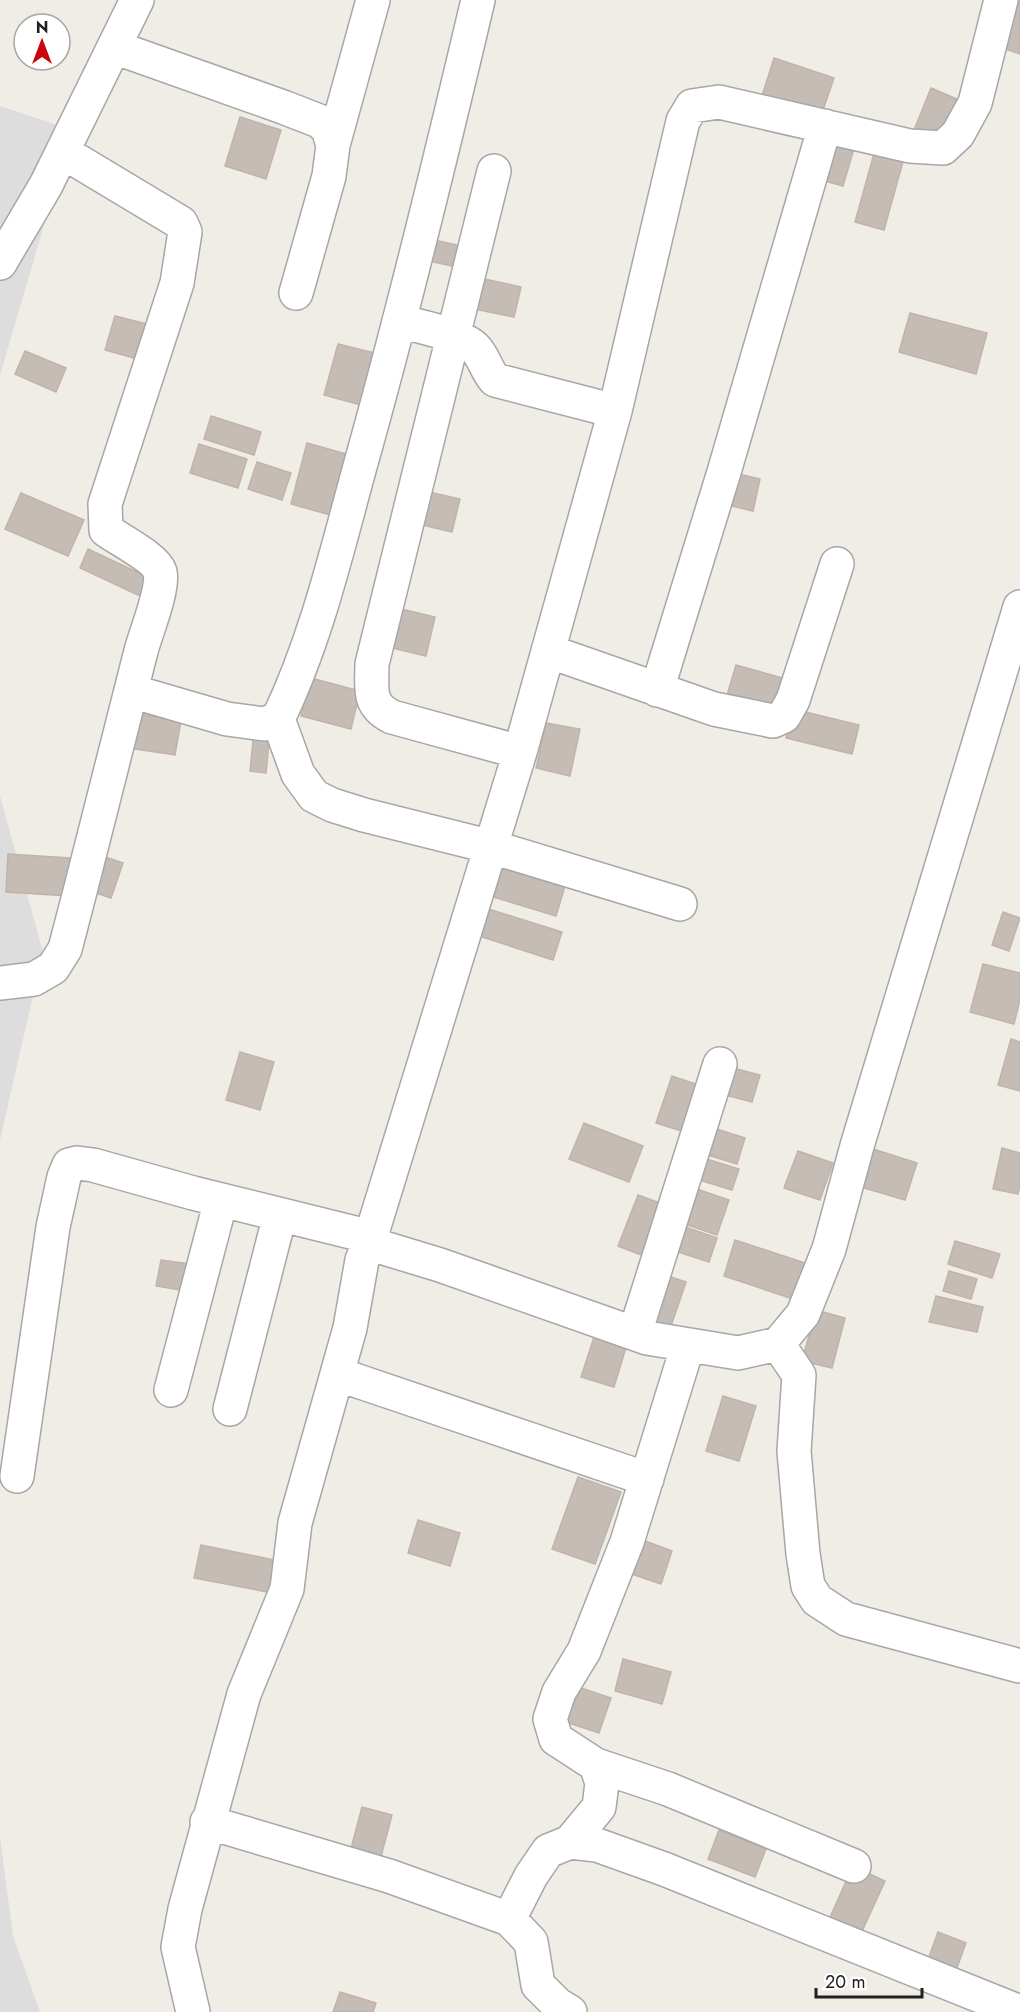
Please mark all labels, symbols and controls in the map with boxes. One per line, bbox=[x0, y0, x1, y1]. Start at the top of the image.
north arrow bbox=[12, 12, 72, 72]
text: N bbox=[36, 16, 48, 39]
scale bar bbox=[816, 1961, 922, 1999]
text: 20 m bbox=[825, 1969, 865, 1995]

